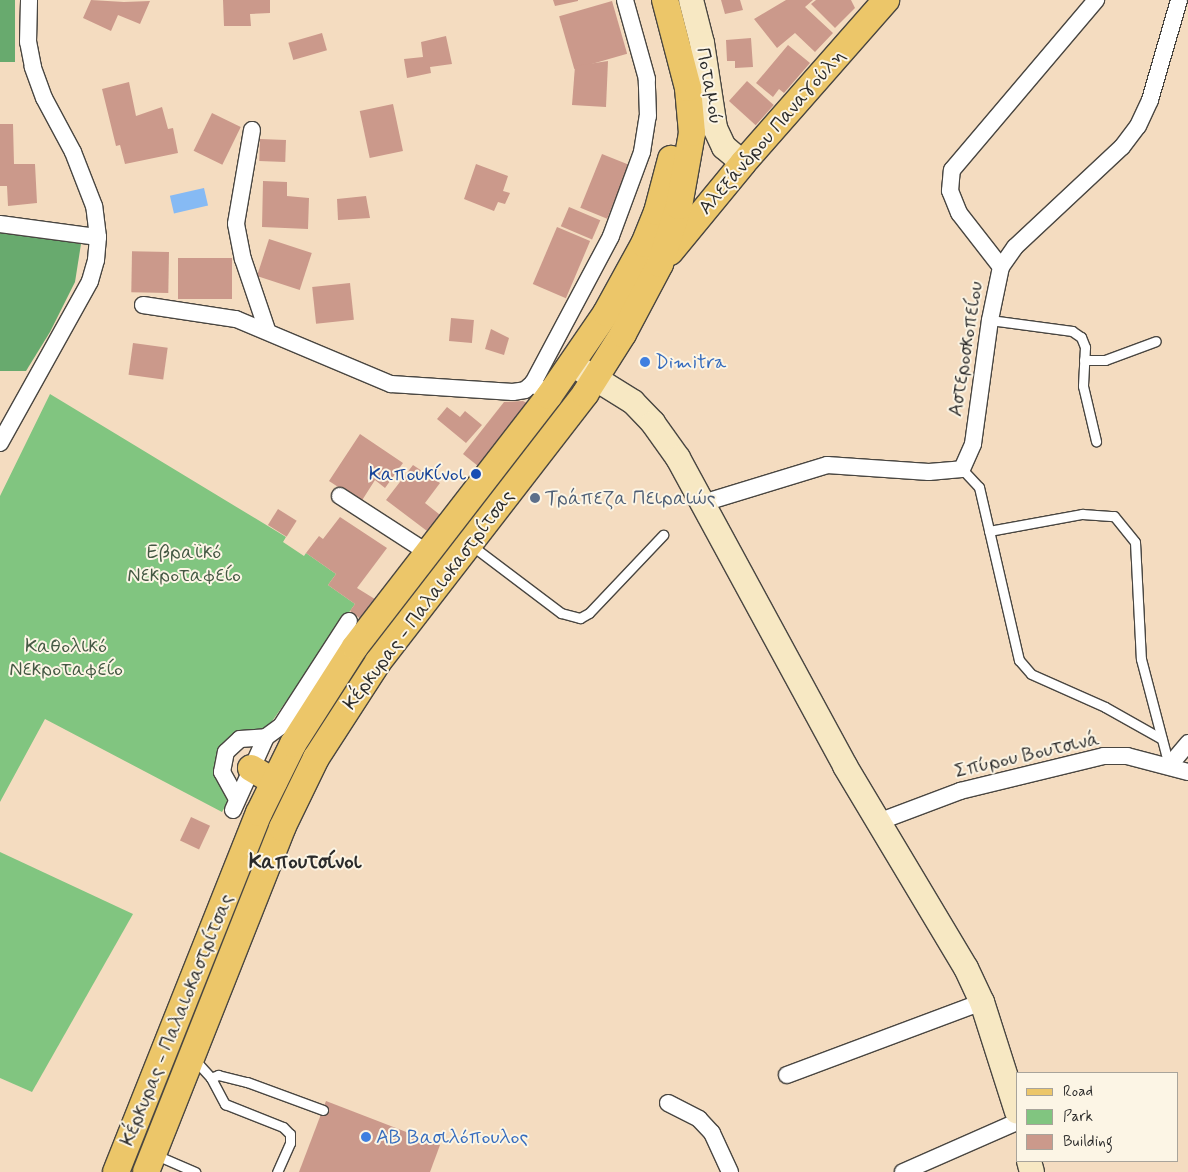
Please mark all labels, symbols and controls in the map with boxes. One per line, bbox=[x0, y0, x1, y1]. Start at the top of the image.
street label: Αλεξάνδρου Παναγούλη bbox=[693, 44, 851, 220]
street label: Ποταμού bbox=[690, 46, 728, 126]
street label: Αστεροσκοπείου bbox=[943, 280, 989, 418]
place label: Dimitra bbox=[655, 350, 726, 374]
marker: Dimitra bbox=[639, 356, 651, 368]
place label: Καπουκίνοι bbox=[369, 462, 466, 486]
marker: Καπουκίνοι bbox=[470, 468, 482, 480]
street label: Κέρκυρας - Παλαιοκαστρίτσας bbox=[338, 485, 520, 715]
place label: Τράπεζα Πειραιώς bbox=[545, 486, 715, 510]
marker: Τράπεζα Πειραιώς bbox=[529, 492, 541, 504]
park label: Εβραϊκό Νεκροταφείο bbox=[127, 541, 241, 588]
park label: Καθολικό Νεκροταφείο bbox=[9, 634, 123, 681]
street label: Σπύρου Βουτσινά bbox=[952, 727, 1102, 783]
district label: Καπουτσίνοι bbox=[249, 849, 361, 875]
street label: Κέρκυρας - Παλαιοκαστρίτσας bbox=[115, 891, 239, 1149]
legend bbox=[1016, 1072, 1178, 1162]
text: Road bbox=[1063, 1082, 1093, 1102]
text: Park bbox=[1063, 1107, 1093, 1127]
place label: ΑΒ Βασιλόπουλος bbox=[376, 1125, 528, 1149]
marker: ΑΒ Βασιλόπουλος bbox=[360, 1131, 372, 1143]
text: Building bbox=[1063, 1132, 1113, 1152]

